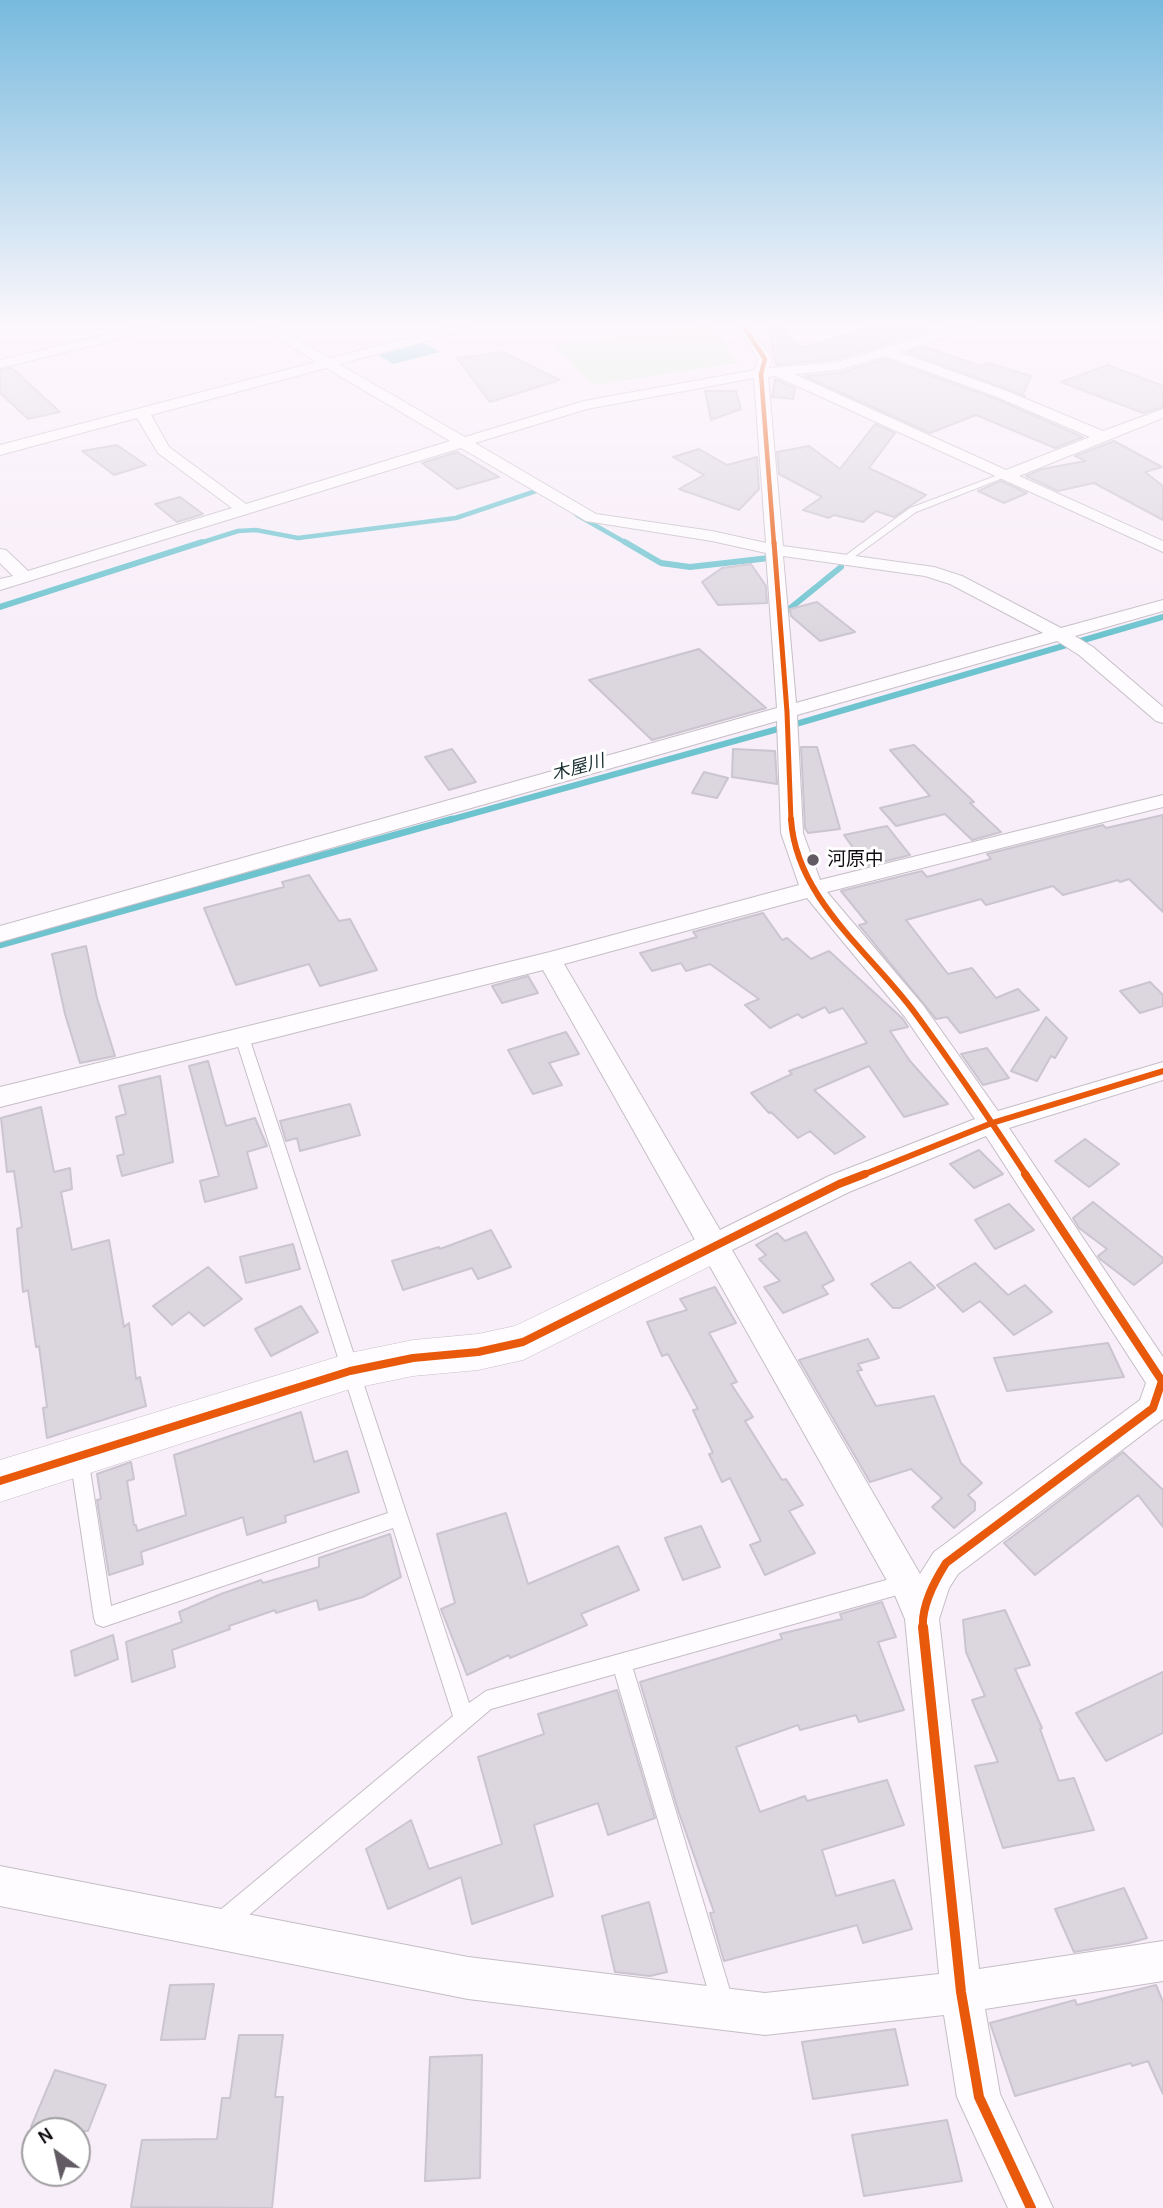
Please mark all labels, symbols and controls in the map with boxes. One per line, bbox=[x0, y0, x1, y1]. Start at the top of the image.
water label: 木屋川 bbox=[549, 751, 607, 785]
place label: 河原中 bbox=[827, 849, 884, 871]
marker: 河原中 bbox=[805, 852, 821, 868]
north arrow bbox=[21, 2117, 91, 2187]
text: N bbox=[34, 2123, 57, 2149]

